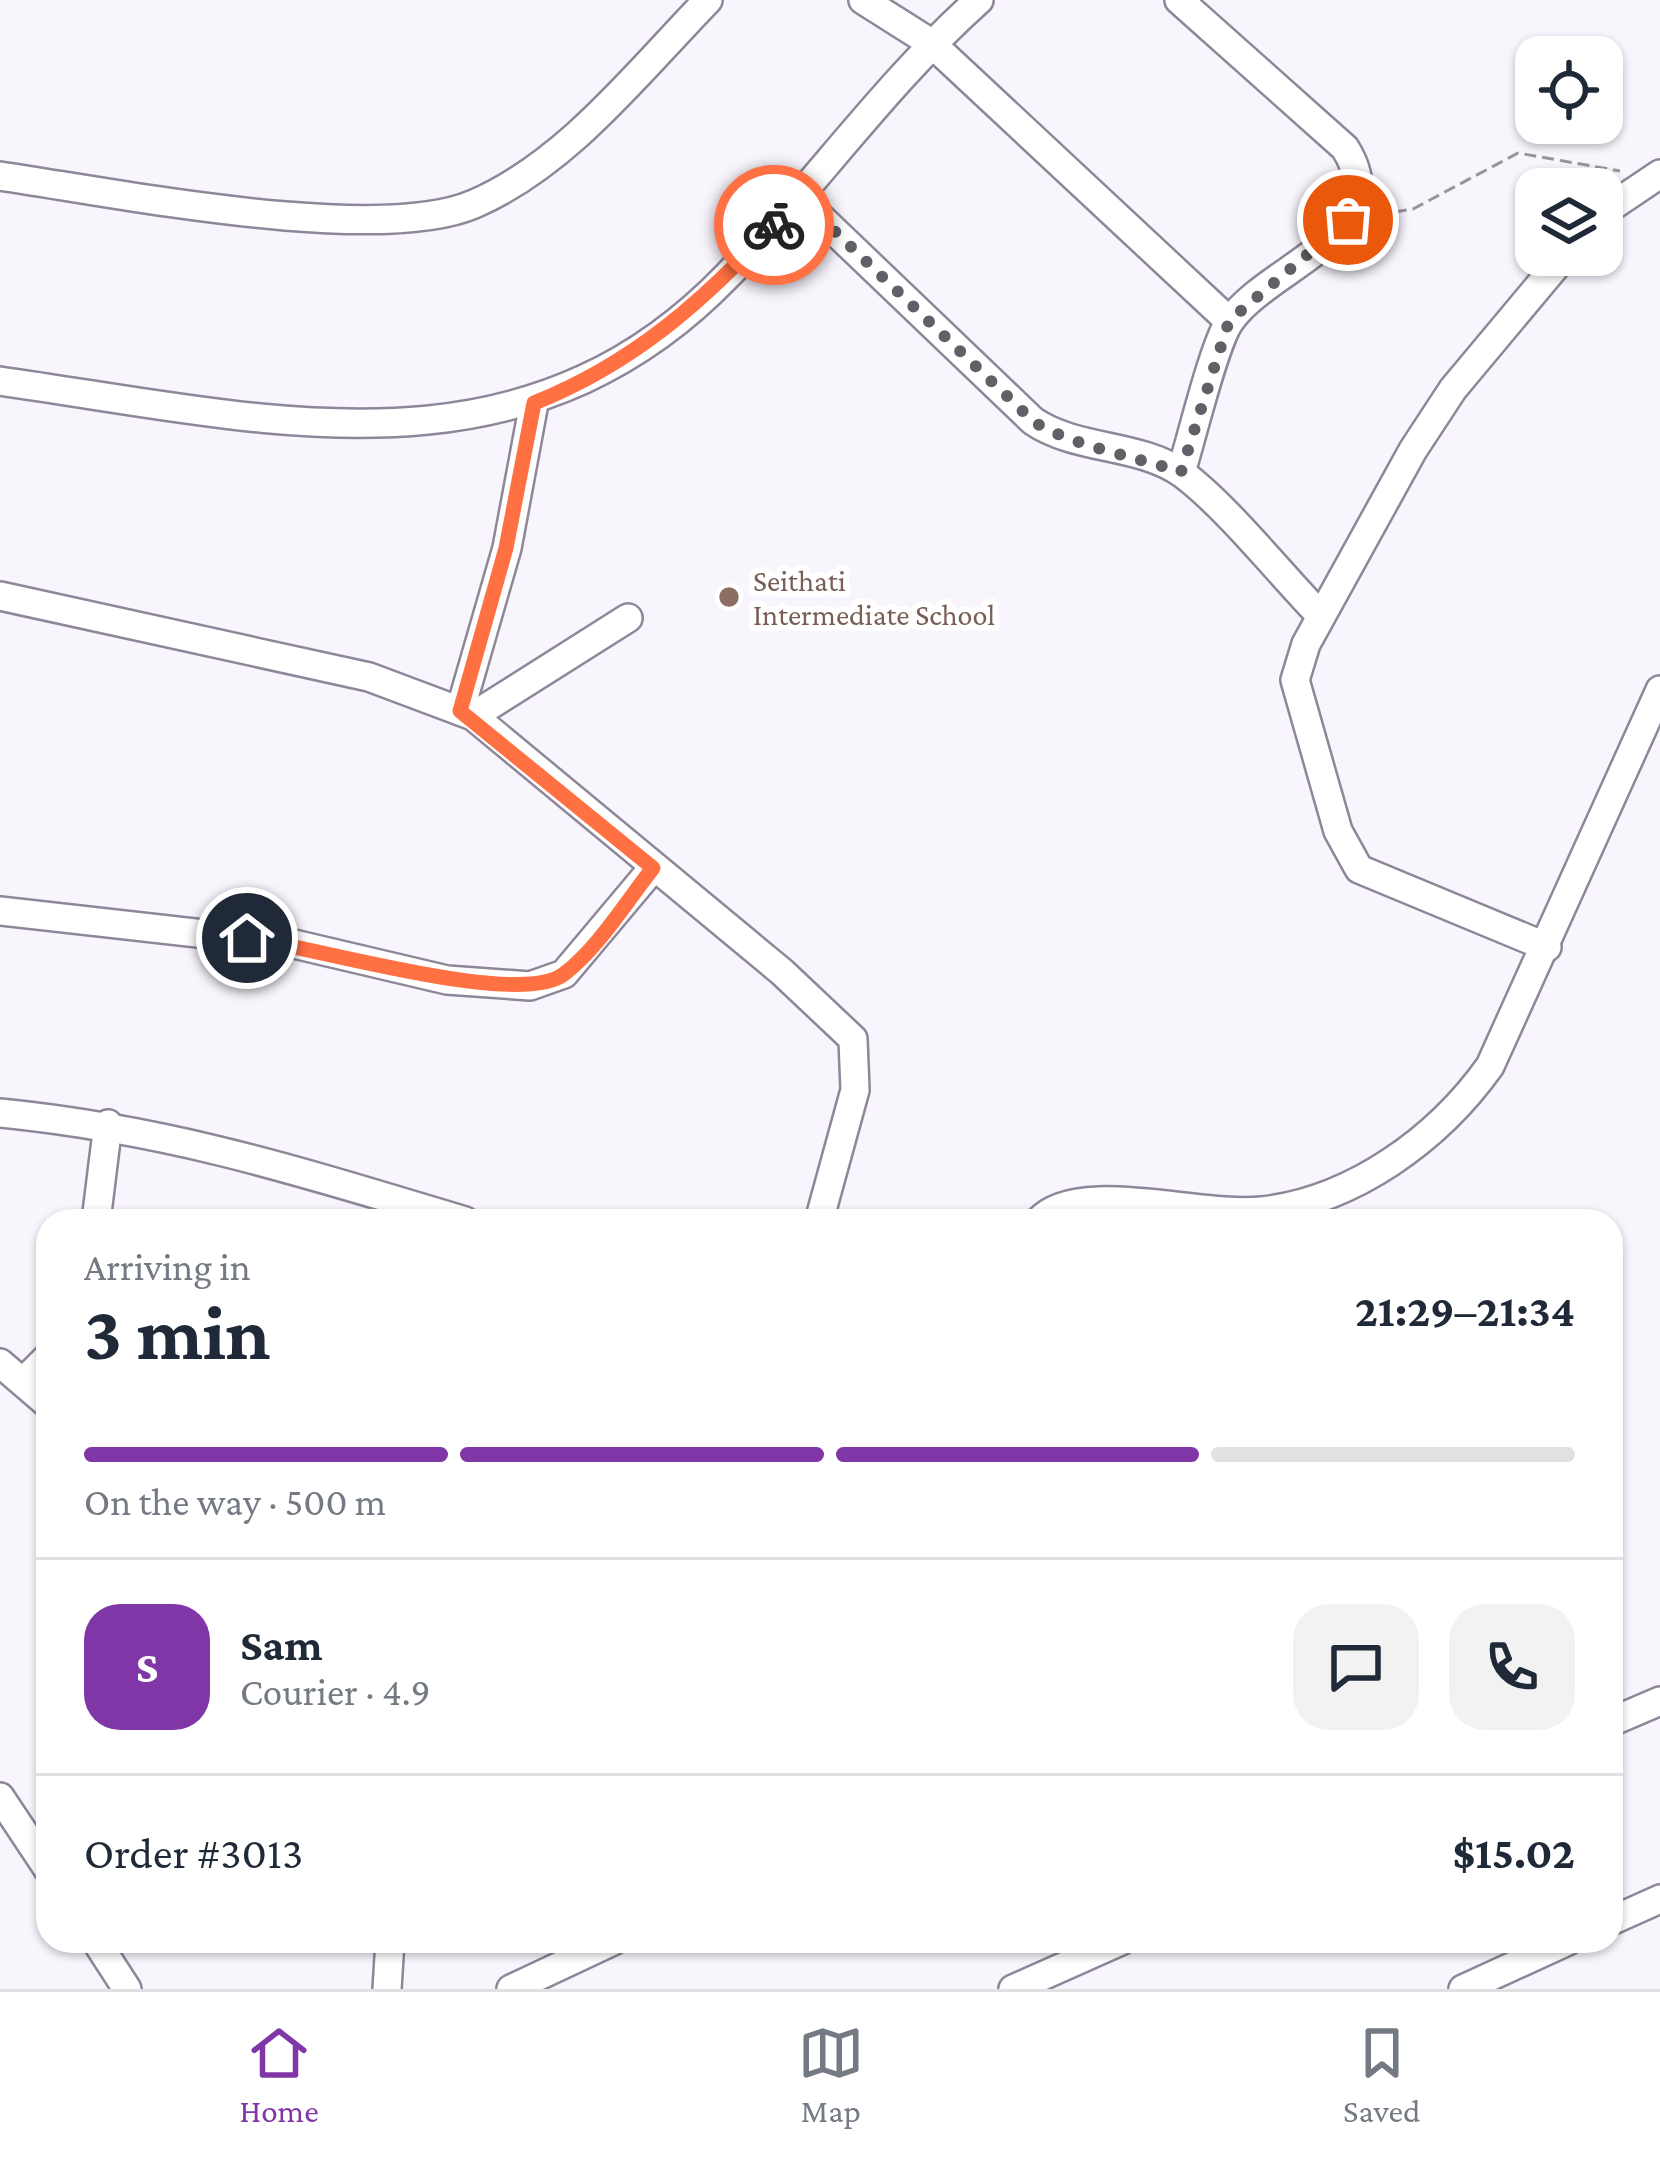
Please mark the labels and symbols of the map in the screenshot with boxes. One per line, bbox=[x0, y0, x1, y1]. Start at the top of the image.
courier bbox=[714, 165, 834, 285]
pin bbox=[1297, 169, 1399, 271]
place label: Seithati Intermediate School bbox=[753, 564, 995, 631]
marker: Seithati Intermediate School bbox=[716, 584, 742, 610]
pin bbox=[196, 887, 298, 989]

